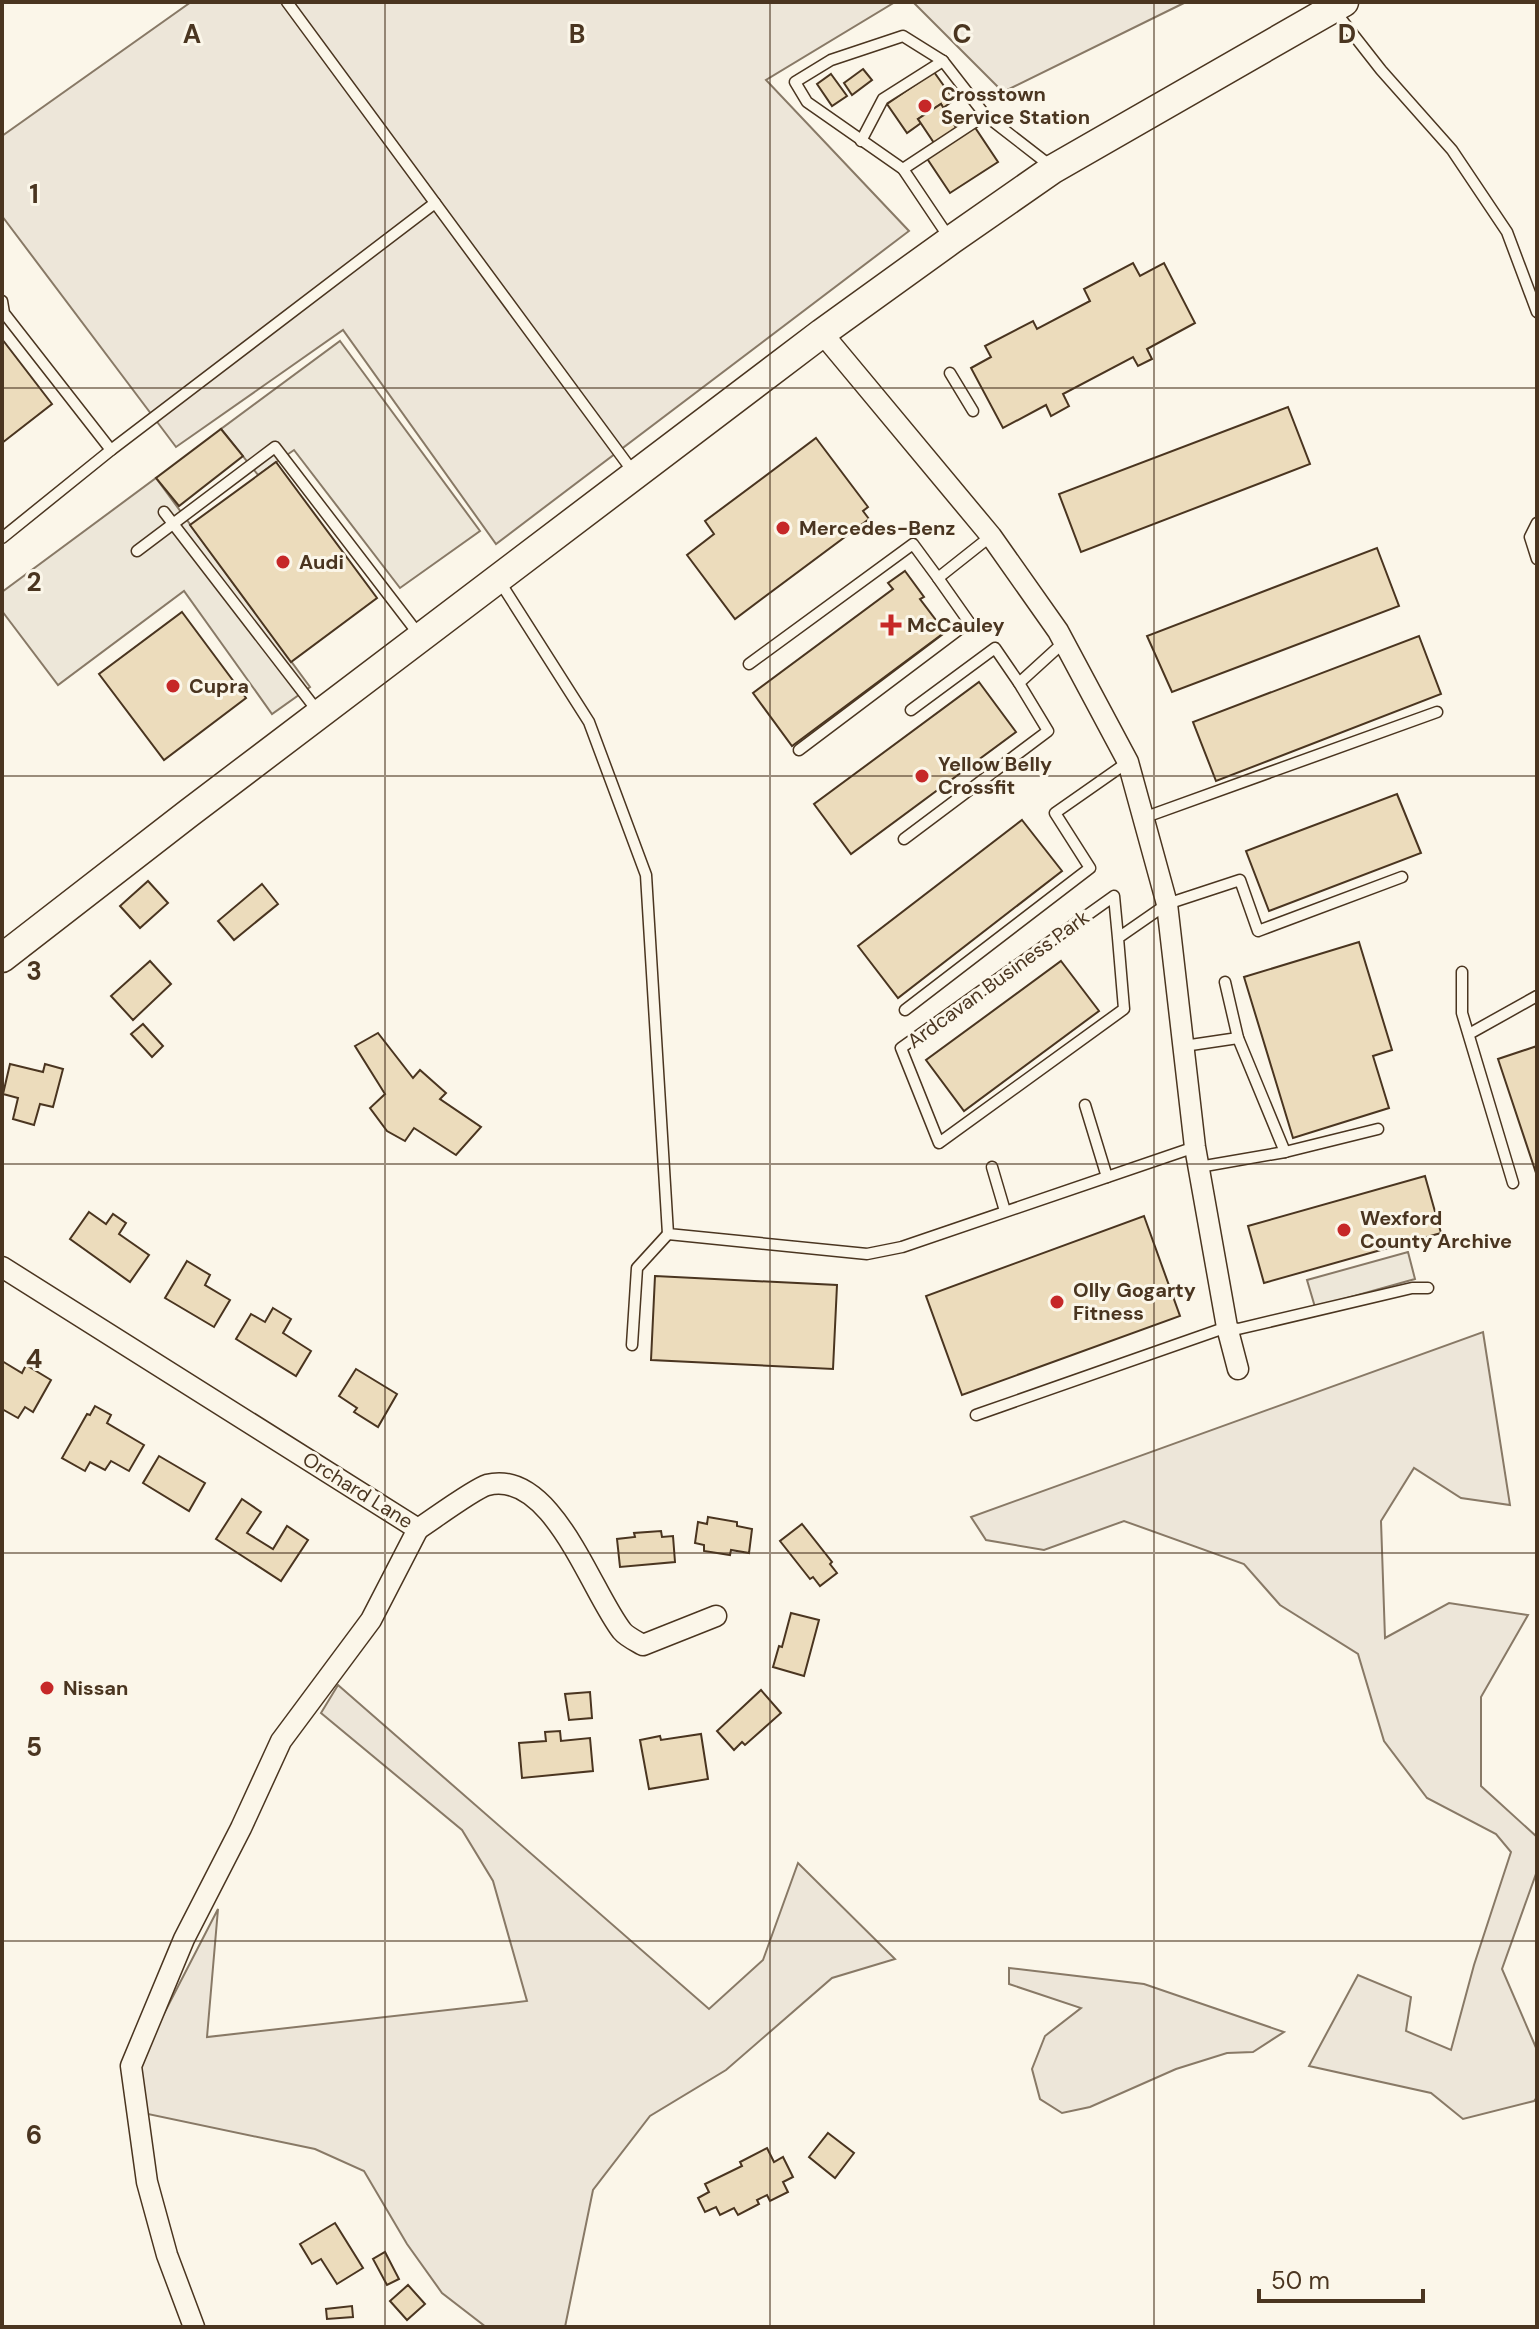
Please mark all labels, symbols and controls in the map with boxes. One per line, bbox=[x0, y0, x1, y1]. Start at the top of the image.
text: A bbox=[183, 17, 201, 51]
text: B bbox=[569, 17, 585, 51]
text: C bbox=[952, 17, 972, 51]
text: D bbox=[1338, 17, 1356, 51]
place label: Crosstown Service Station bbox=[941, 81, 1090, 130]
marker: Crosstown Service Station bbox=[916, 97, 934, 115]
text: 1 bbox=[29, 177, 39, 211]
place label: Mercedes-Benz bbox=[799, 515, 955, 541]
marker: Mercedes-Benz bbox=[774, 519, 792, 537]
place label: Audi bbox=[299, 549, 344, 575]
marker: Audi bbox=[274, 553, 292, 571]
text: 2 bbox=[26, 565, 42, 599]
place label: McCauley bbox=[907, 612, 1005, 638]
marker: McCauley bbox=[882, 616, 900, 634]
place label: Cupra bbox=[189, 673, 249, 699]
marker: Cupra bbox=[164, 677, 182, 695]
place label: Yellow Belly Crossfit bbox=[938, 751, 1052, 800]
marker: Yellow Belly Crossfit bbox=[913, 767, 931, 785]
street label: Ardcavan Business Park bbox=[902, 904, 1094, 1054]
text: 3 bbox=[26, 954, 42, 988]
place label: Wexford County Archive bbox=[1360, 1205, 1512, 1254]
marker: Wexford County Archive bbox=[1335, 1221, 1353, 1239]
place label: Olly Gogarty Fitness bbox=[1073, 1277, 1196, 1326]
marker: Olly Gogarty Fitness bbox=[1048, 1293, 1066, 1311]
text: 4 bbox=[26, 1342, 42, 1376]
street label: Orchard Lane bbox=[298, 1446, 418, 1534]
place label: Nissan bbox=[63, 1675, 128, 1701]
marker: Nissan bbox=[38, 1679, 56, 1697]
text: 5 bbox=[26, 1730, 42, 1764]
text: 6 bbox=[26, 2118, 42, 2152]
scale bar bbox=[1259, 2253, 1423, 2303]
text: 50 m bbox=[1271, 2265, 1330, 2296]

